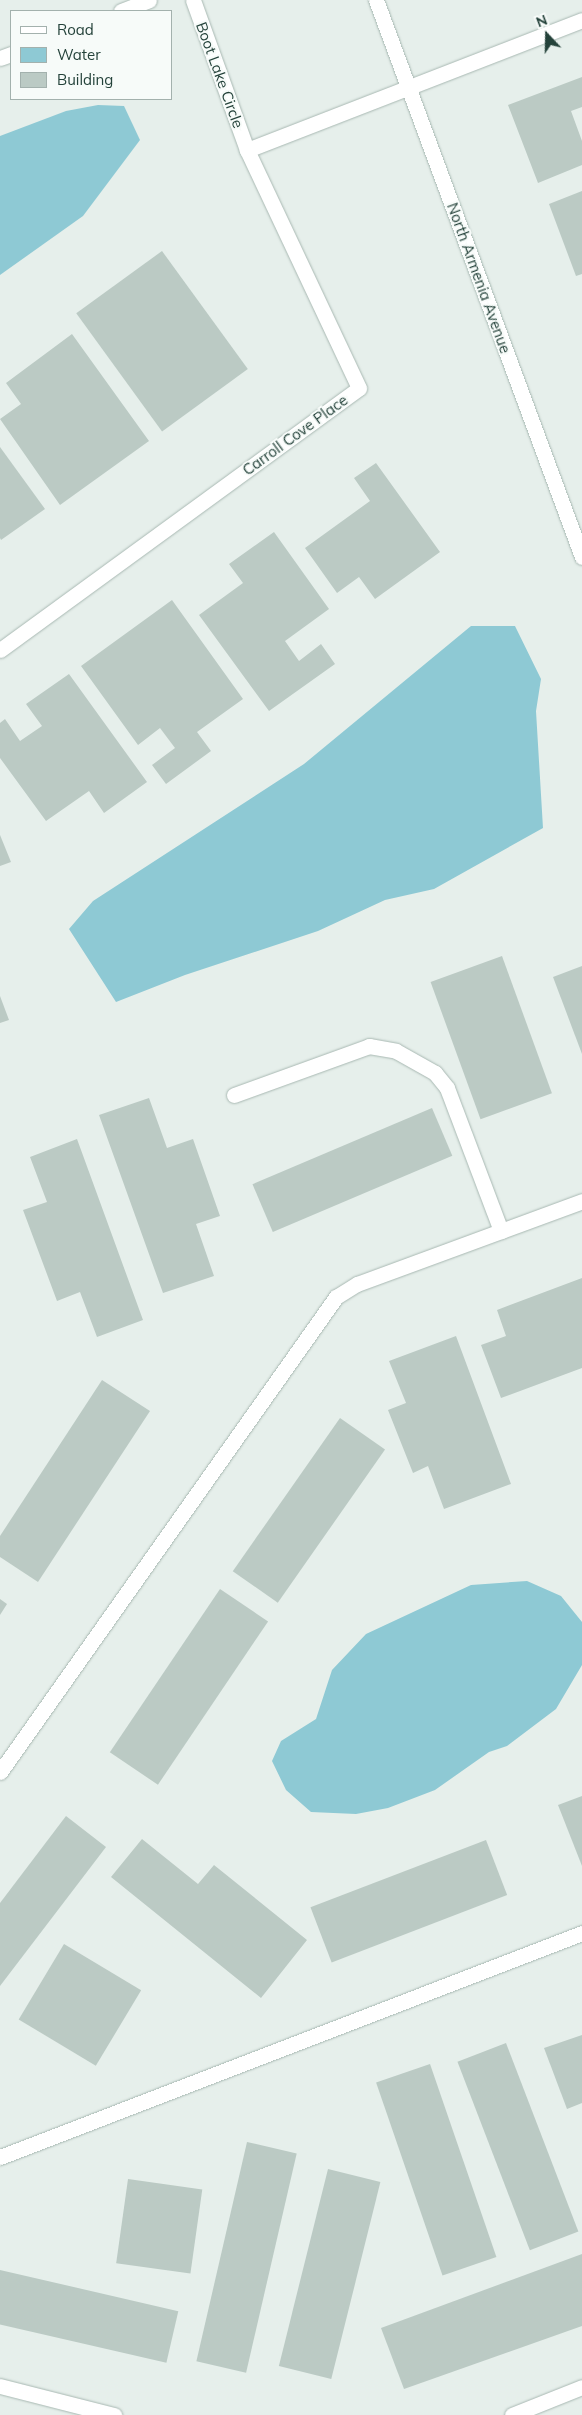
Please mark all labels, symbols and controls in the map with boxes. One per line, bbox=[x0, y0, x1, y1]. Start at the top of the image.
legend bbox=[10, 10, 172, 100]
north arrow bbox=[522, 10, 572, 60]
text: N bbox=[533, 11, 550, 31]
text: Road bbox=[57, 20, 94, 39]
street label: Boot Lake Circle bbox=[192, 20, 248, 130]
text: Water bbox=[57, 45, 101, 64]
text: Building bbox=[57, 70, 113, 89]
street label: North Armenia Avenue bbox=[443, 200, 515, 356]
street label: Carroll Cove Place bbox=[239, 391, 351, 479]

